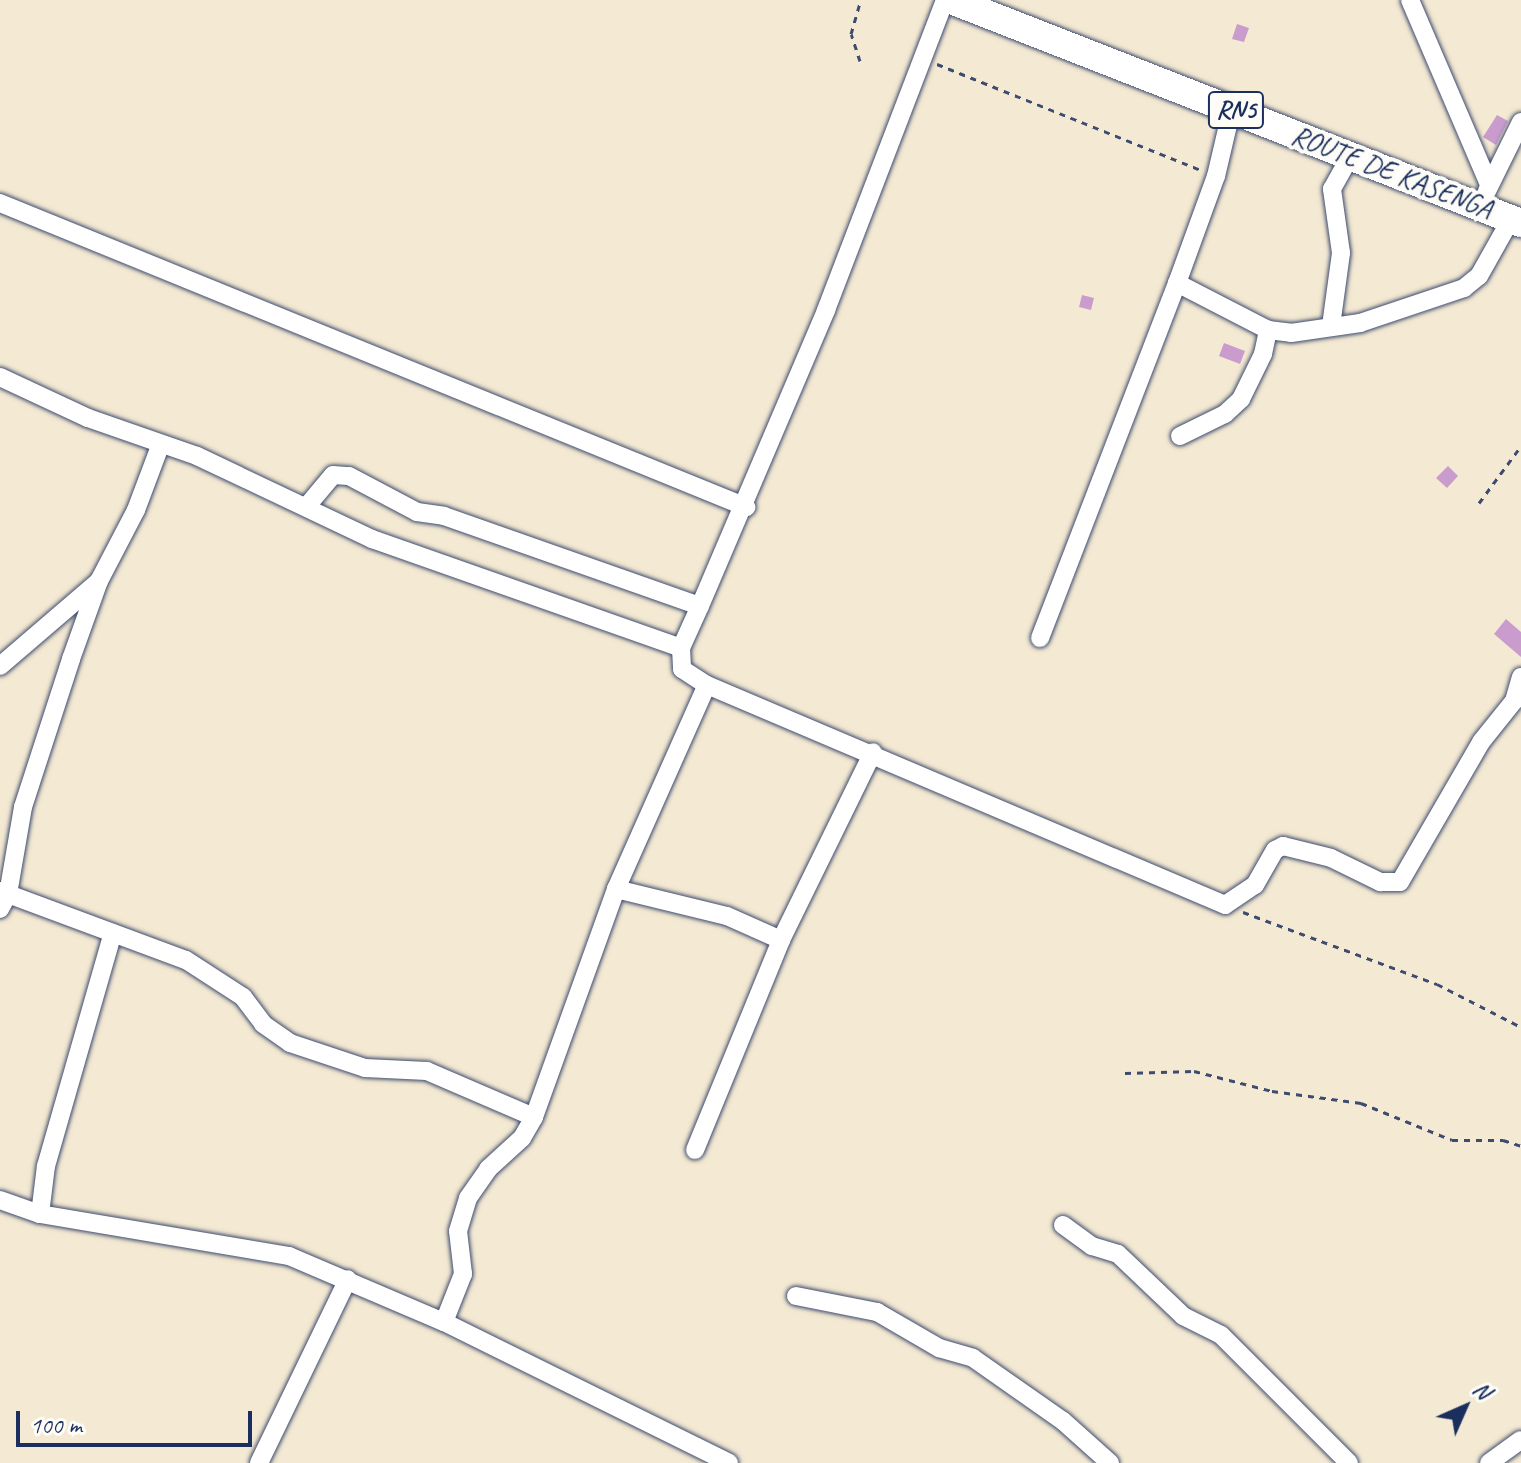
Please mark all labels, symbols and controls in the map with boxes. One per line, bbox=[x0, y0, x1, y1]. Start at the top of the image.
road number: RN5 bbox=[1206, 88, 1266, 132]
street label: ROUTE DE KASENGA bbox=[1287, 118, 1497, 226]
north arrow bbox=[1425, 1367, 1505, 1447]
text: N bbox=[1467, 1375, 1497, 1405]
scale bar bbox=[20, 1395, 256, 1445]
text: 100 m bbox=[30, 1410, 82, 1440]

